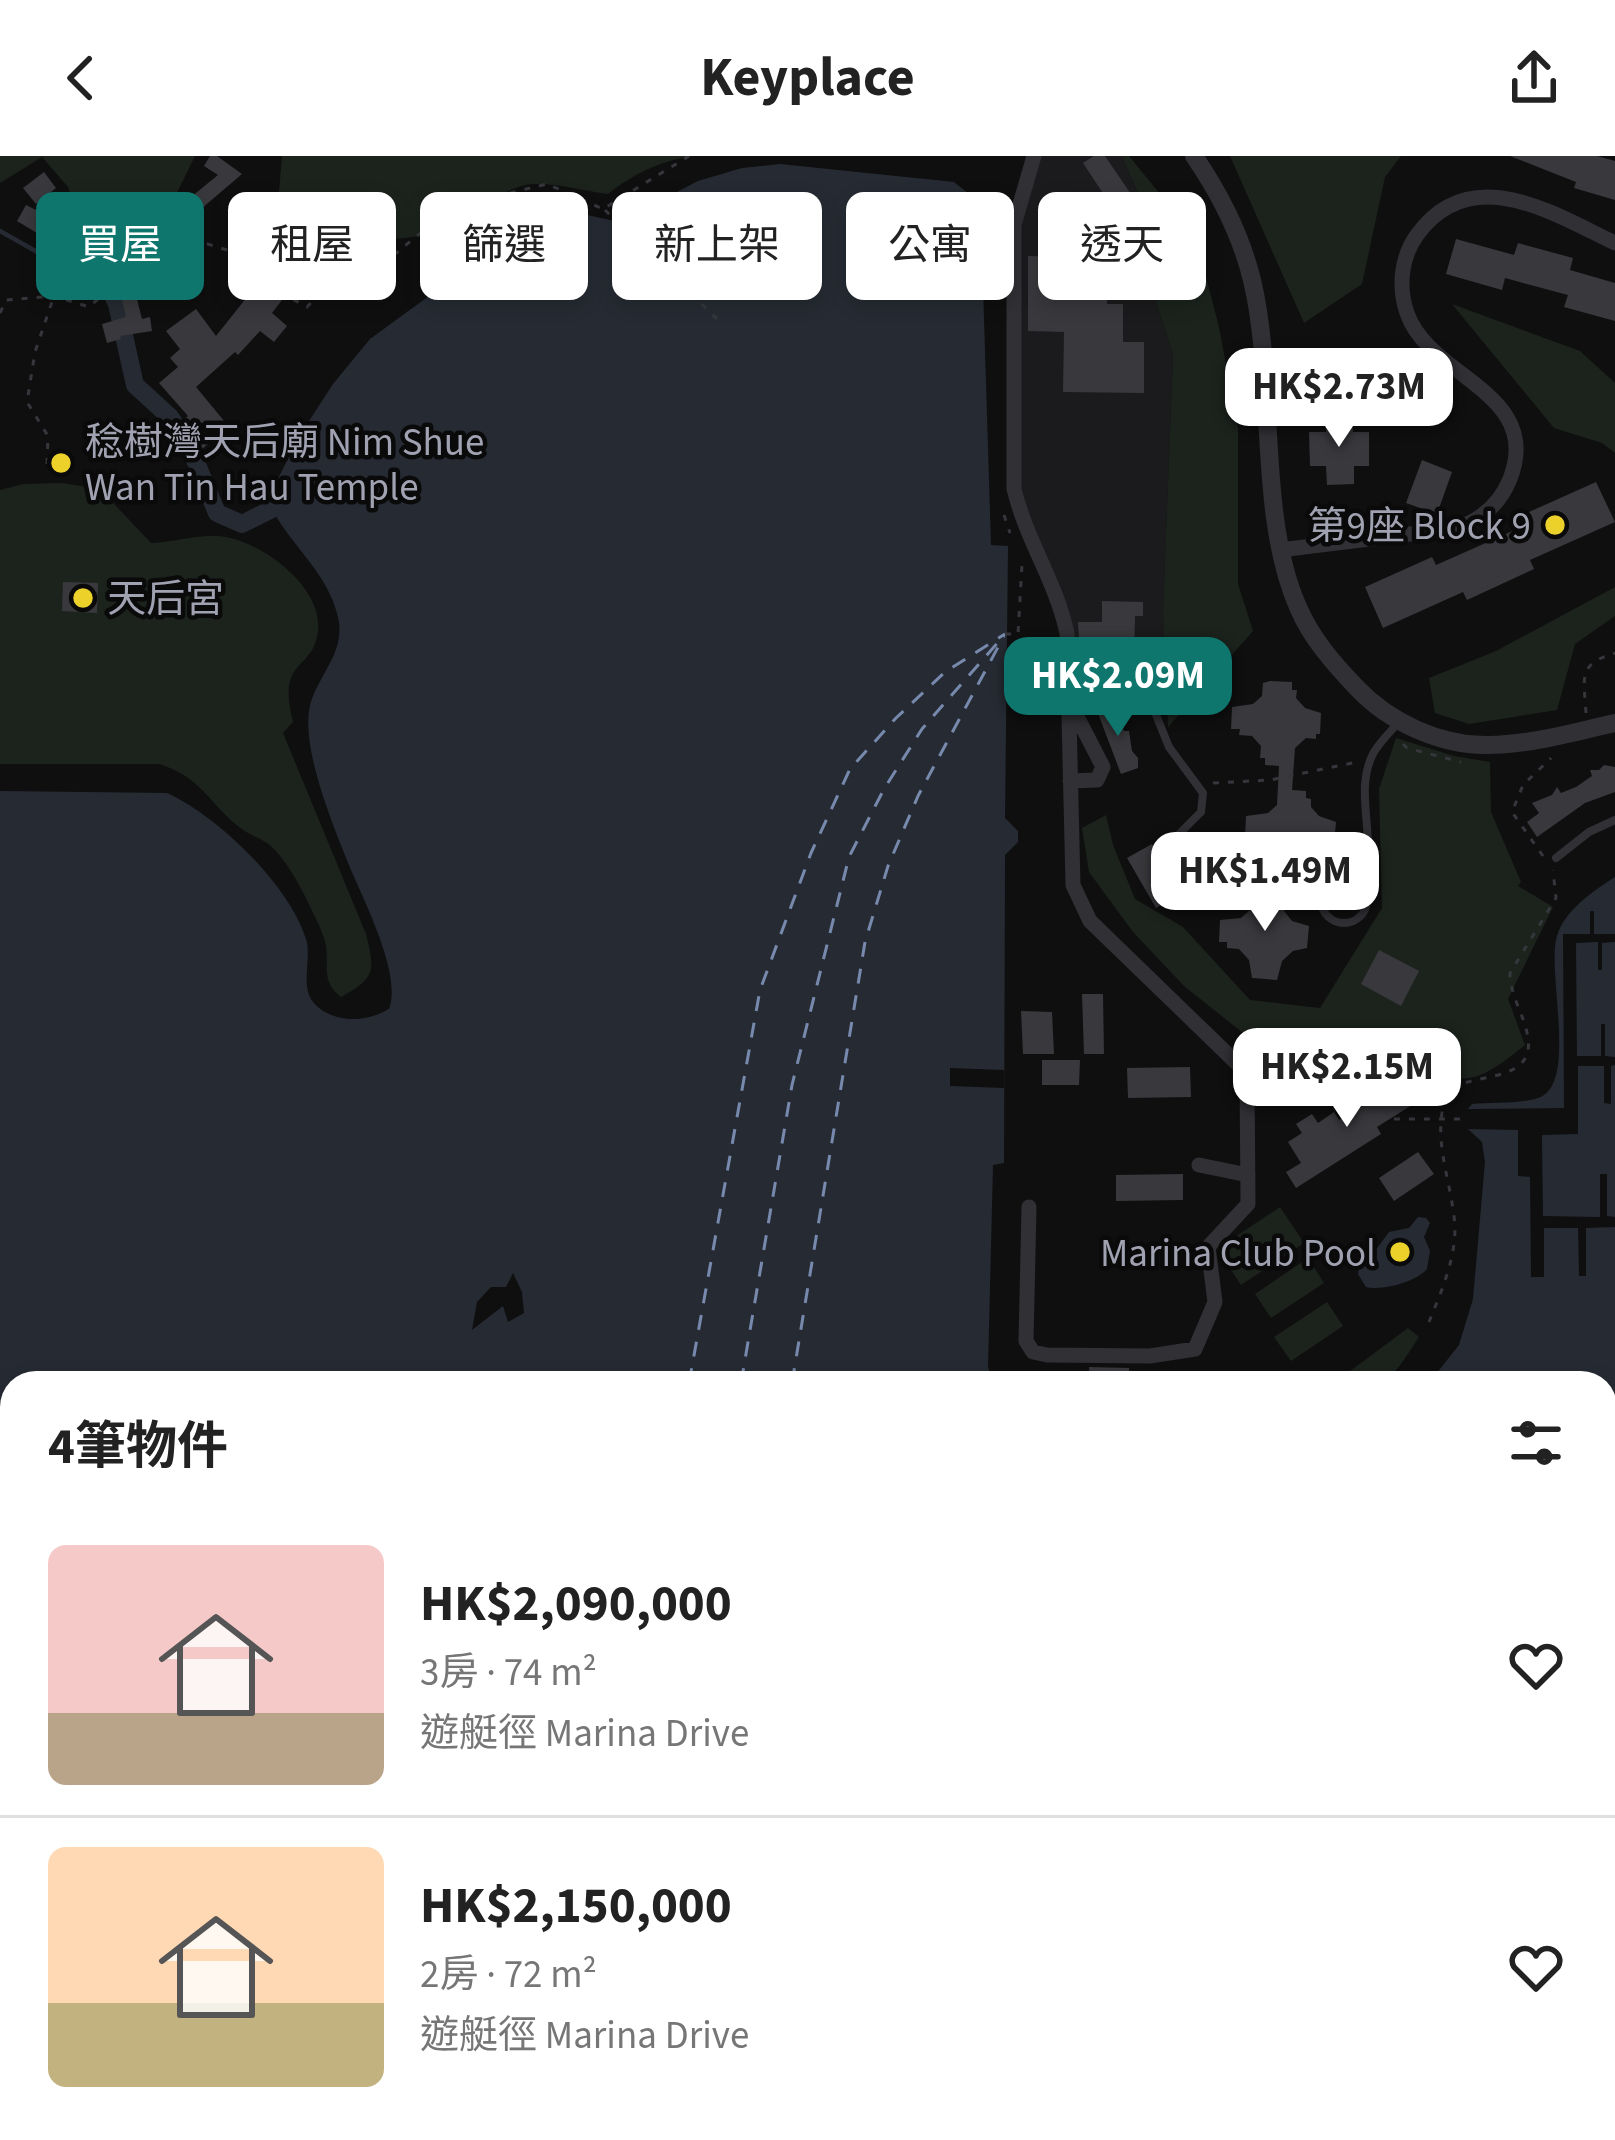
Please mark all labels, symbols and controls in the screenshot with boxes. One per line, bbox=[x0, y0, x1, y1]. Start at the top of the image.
text: Keyplace bbox=[700, 40, 915, 117]
icon: back bbox=[48, 45, 114, 111]
icon: share bbox=[1501, 45, 1567, 111]
chip: 買屋 bbox=[36, 192, 204, 300]
chip: 租屋 bbox=[228, 192, 396, 300]
chip: 篩選 bbox=[420, 192, 588, 300]
chip: 新上架 bbox=[612, 192, 822, 300]
chip: 公寓 bbox=[846, 192, 1014, 300]
chip: 透天 bbox=[1038, 192, 1206, 300]
pin: HK$2.73M bbox=[1215, 348, 1463, 450]
text: HK$2.73M bbox=[1252, 359, 1426, 415]
place label: 稔樹灣天后廟 Nim Shue Wan Tin Hau Temple bbox=[85, 415, 484, 516]
marker: 稔樹灣天后廟 Nim Shue Wan Tin Hau Temple bbox=[48, 450, 74, 476]
place label: 第9座 Block 9 bbox=[1308, 499, 1531, 555]
marker: 第9座 Block 9 bbox=[1542, 512, 1568, 538]
place label: 天后宮 bbox=[107, 572, 224, 628]
marker: 天后宮 bbox=[70, 585, 96, 611]
pin: HK$2.09M bbox=[994, 637, 1242, 739]
text: HK$2.09M bbox=[1031, 648, 1205, 704]
pin: HK$1.49M bbox=[1141, 832, 1389, 934]
text: HK$1.49M bbox=[1178, 843, 1352, 899]
pin: HK$2.15M bbox=[1223, 1028, 1471, 1130]
text: HK$2.15M bbox=[1260, 1039, 1434, 1095]
place label: Marina Club Pool bbox=[1100, 1226, 1376, 1282]
marker: Marina Club Pool bbox=[1387, 1239, 1413, 1265]
icon: filters bbox=[1503, 1410, 1569, 1476]
text: 4筆物件 bbox=[48, 1411, 228, 1483]
text: HK$2,090,000 bbox=[420, 1568, 732, 1640]
icon: home bbox=[144, 1593, 288, 1737]
icon: heart bbox=[1503, 1632, 1569, 1698]
text: 3房 · 74 m² bbox=[420, 1645, 597, 1701]
text: 遊艇徑 Marina Drive bbox=[420, 1706, 749, 1762]
text: HK$2,150,000 bbox=[420, 1870, 732, 1942]
icon: home bbox=[144, 1895, 288, 2039]
icon: heart bbox=[1503, 1934, 1569, 2000]
text: 2房 · 72 m² bbox=[420, 1947, 597, 2003]
text: 遊艇徑 Marina Drive bbox=[420, 2008, 749, 2064]

